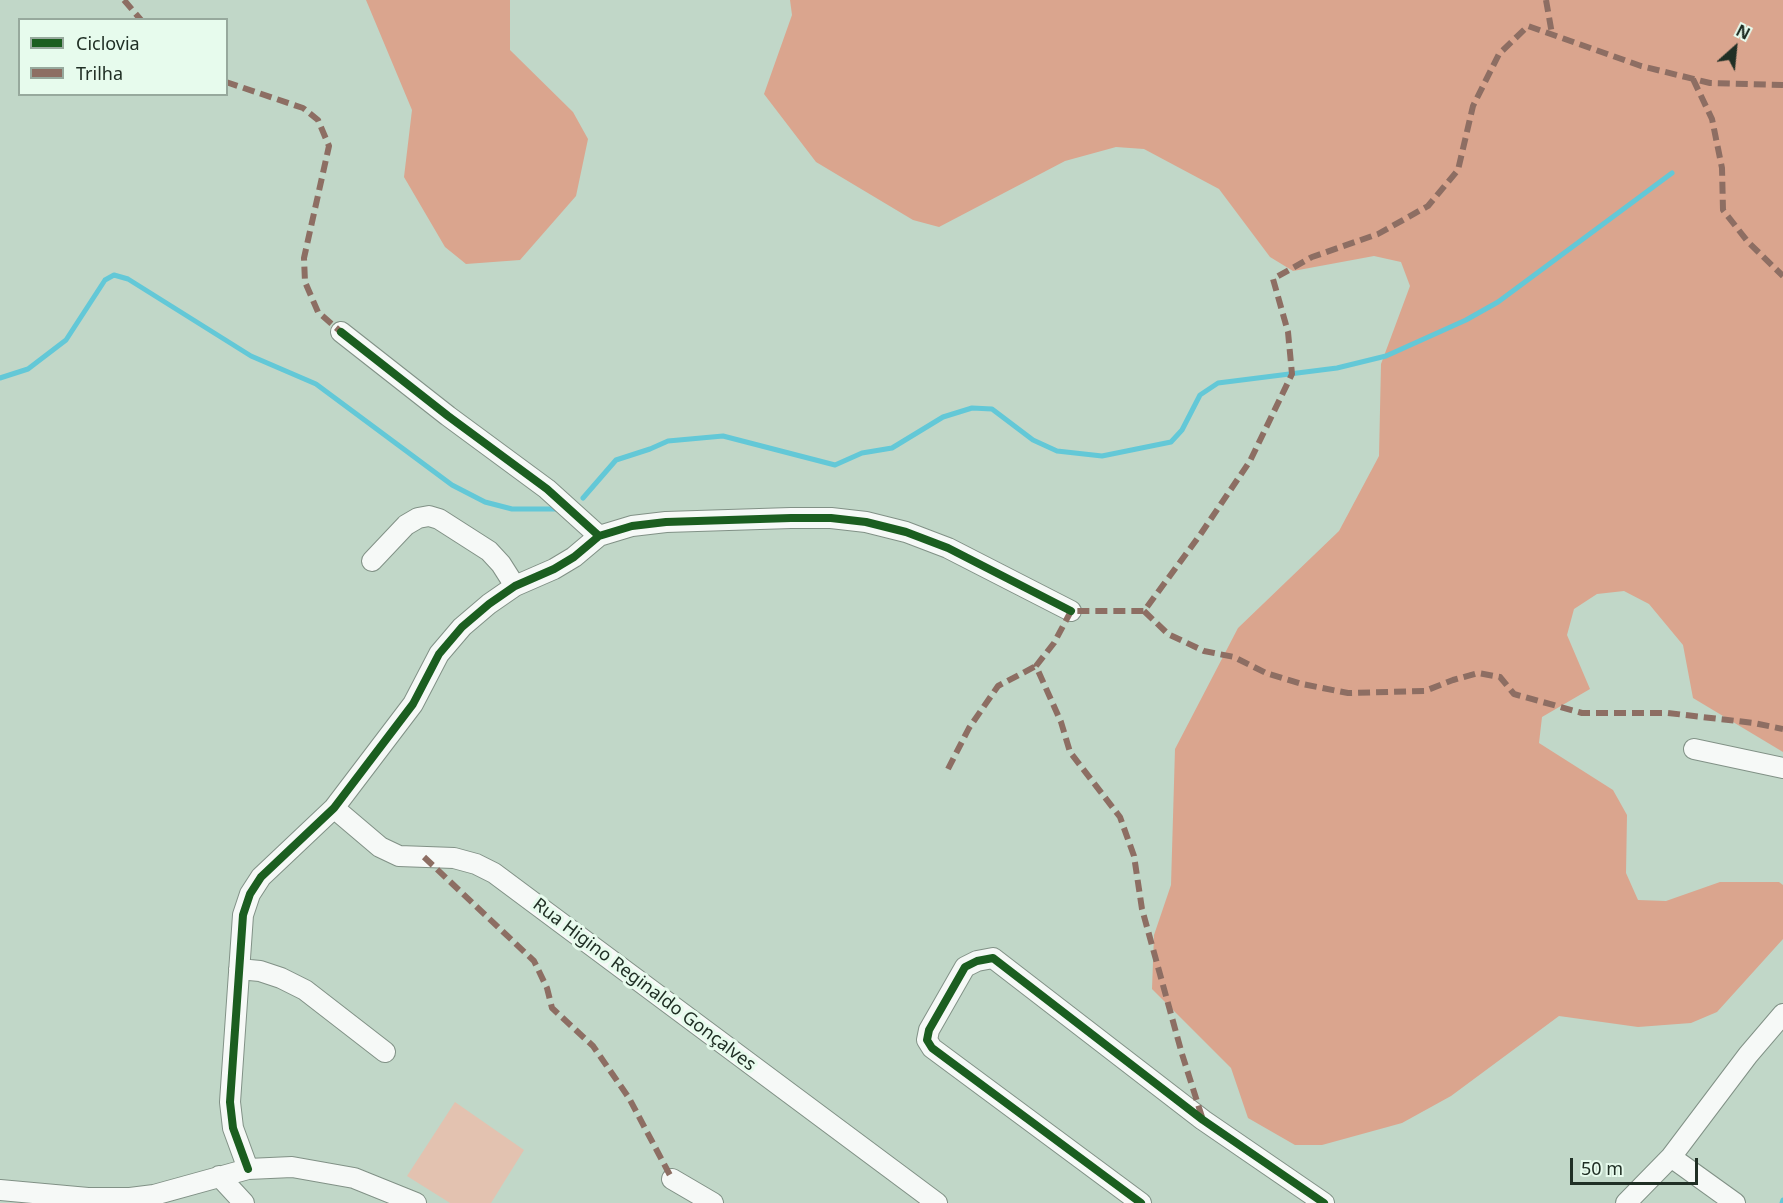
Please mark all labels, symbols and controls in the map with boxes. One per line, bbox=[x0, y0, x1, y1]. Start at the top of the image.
legend bbox=[18, 18, 228, 96]
north arrow bbox=[1705, 18, 1765, 78]
text: N bbox=[1732, 19, 1754, 45]
text: Ciclovia bbox=[76, 31, 140, 55]
text: Trilha bbox=[76, 61, 123, 85]
street label: Rua Higino Reginaldo Gonçalves bbox=[528, 894, 760, 1076]
scale bar bbox=[1573, 1146, 1700, 1184]
text: 50 m bbox=[1581, 1156, 1623, 1180]

